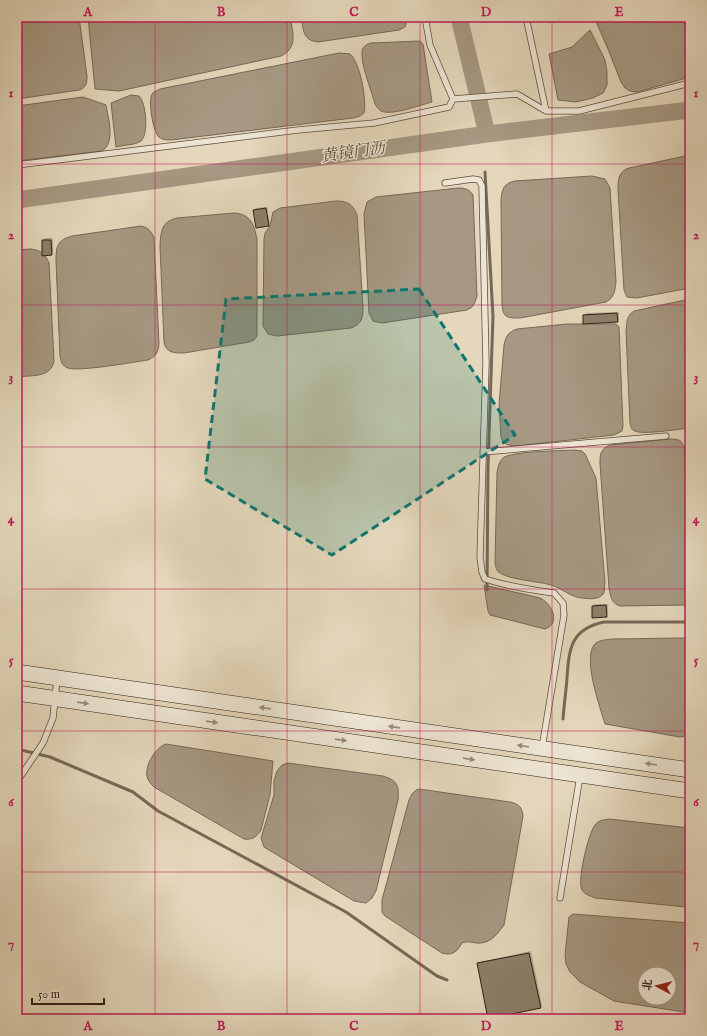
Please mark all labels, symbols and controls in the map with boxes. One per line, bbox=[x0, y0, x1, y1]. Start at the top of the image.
text: A bbox=[83, 4, 94, 21]
text: B bbox=[217, 4, 226, 21]
text: C bbox=[349, 4, 359, 21]
text: D bbox=[481, 4, 492, 21]
text: E bbox=[614, 4, 624, 21]
text: 1 bbox=[9, 85, 14, 102]
text: 1 bbox=[694, 85, 699, 102]
water label: 黄镜门沥 bbox=[320, 138, 389, 167]
text: 2 bbox=[8, 227, 14, 244]
text: 2 bbox=[693, 227, 699, 244]
text: 3 bbox=[9, 369, 14, 386]
text: 3 bbox=[694, 369, 699, 386]
text: 4 bbox=[8, 511, 15, 528]
text: 4 bbox=[693, 511, 700, 528]
text: 5 bbox=[9, 652, 14, 669]
text: 5 bbox=[694, 652, 699, 669]
one-way arrow bbox=[77, 700, 89, 706]
one-way arrow bbox=[259, 705, 272, 711]
one-way arrow bbox=[206, 719, 218, 725]
one-way arrow bbox=[388, 724, 400, 730]
one-way arrow bbox=[335, 737, 347, 743]
one-way arrow bbox=[517, 743, 529, 749]
one-way arrow bbox=[463, 756, 475, 762]
one-way arrow bbox=[645, 761, 658, 767]
text: 6 bbox=[8, 794, 14, 811]
text: 6 bbox=[693, 794, 699, 811]
text: 7 bbox=[8, 936, 14, 953]
text: 7 bbox=[693, 936, 699, 953]
north arrow bbox=[637, 966, 677, 1006]
text: 北 bbox=[640, 979, 656, 991]
scale bar bbox=[32, 980, 104, 1006]
text: 50 m bbox=[38, 987, 60, 1002]
text: A bbox=[83, 1018, 94, 1035]
text: B bbox=[217, 1018, 226, 1035]
text: C bbox=[349, 1018, 359, 1035]
text: D bbox=[481, 1018, 492, 1035]
text: E bbox=[614, 1018, 624, 1035]

